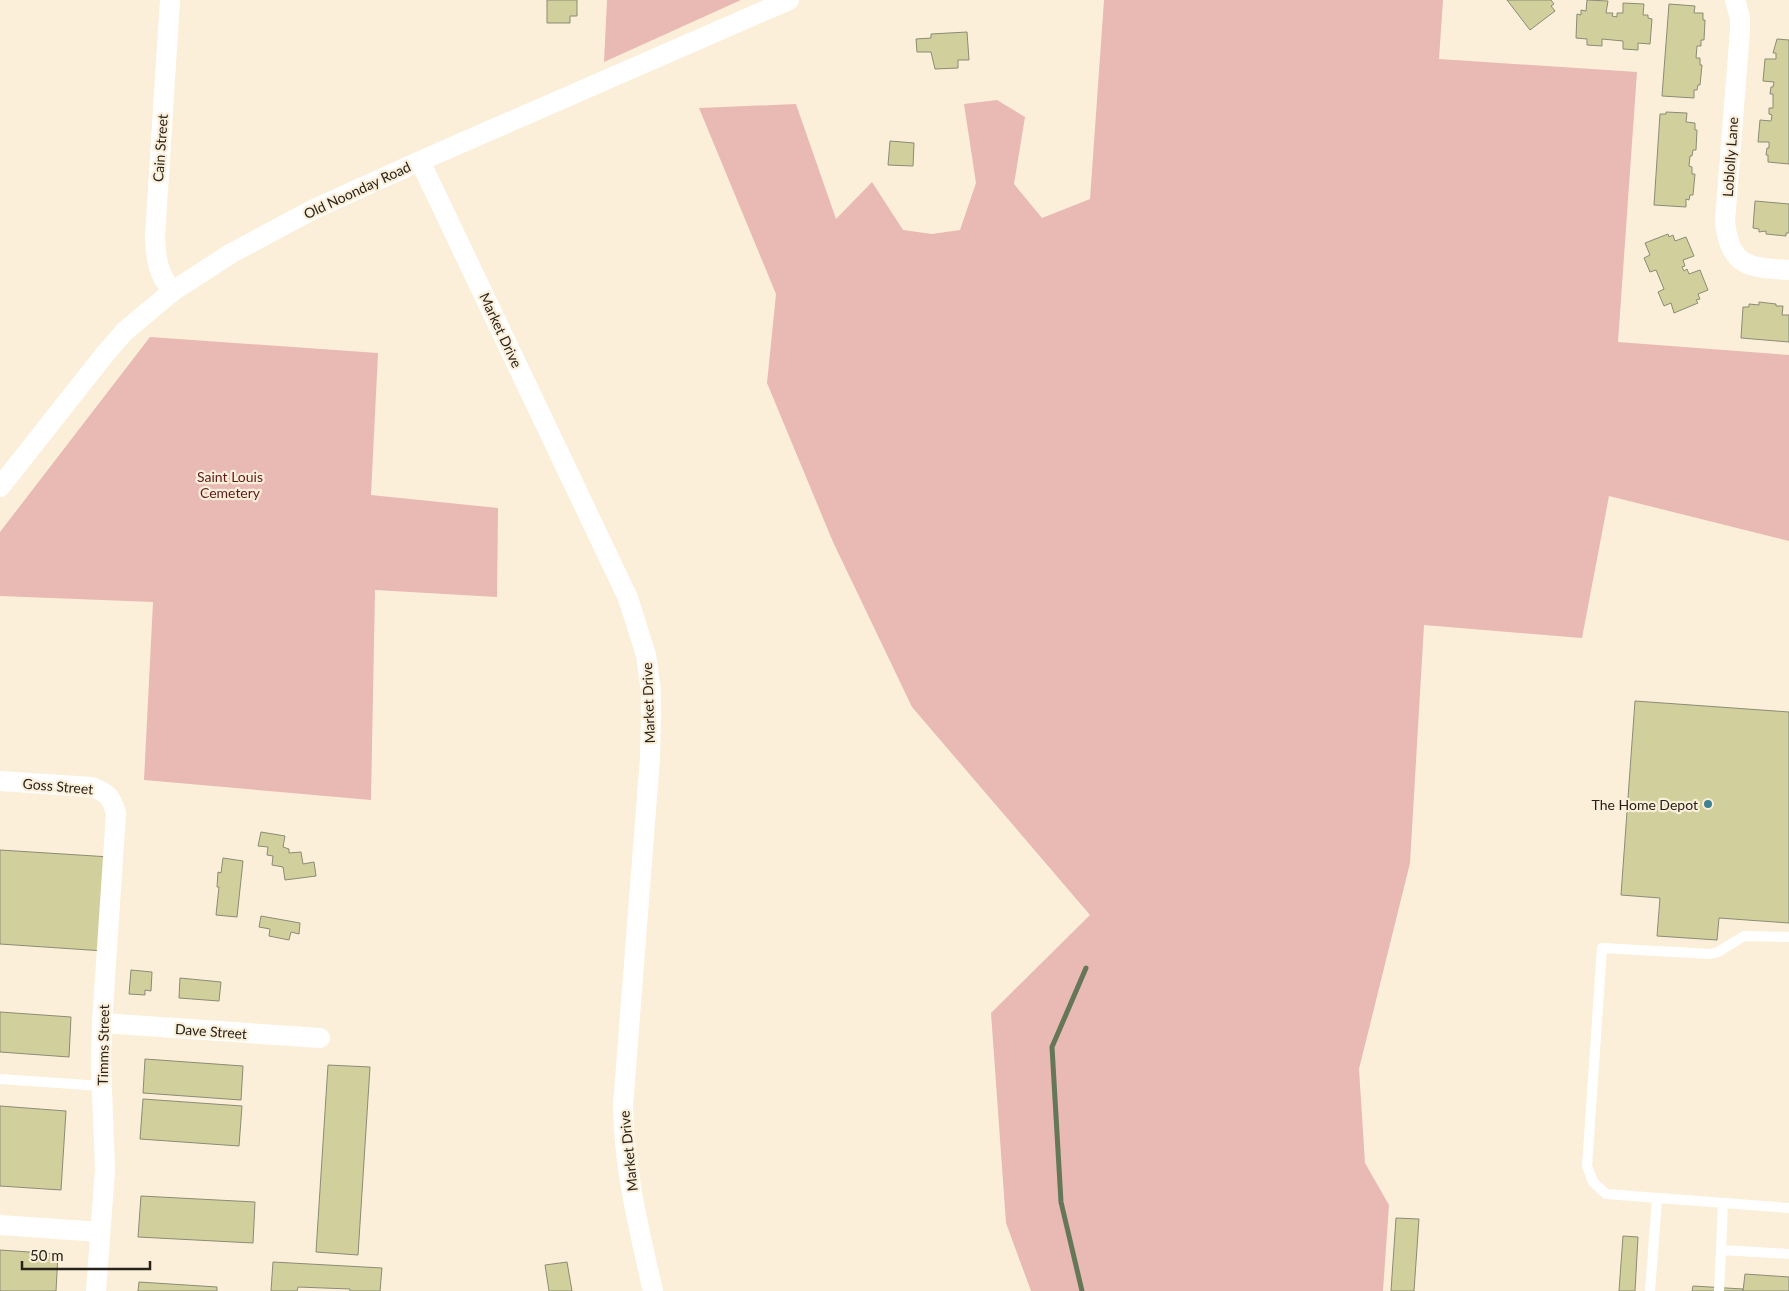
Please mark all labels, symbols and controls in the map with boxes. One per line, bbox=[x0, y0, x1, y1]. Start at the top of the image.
street label: Cain Street bbox=[149, 114, 171, 182]
street label: Loblolly Lane bbox=[1719, 116, 1741, 198]
street label: Old Noonday Road bbox=[301, 158, 413, 222]
street label: Market Drive bbox=[476, 290, 526, 370]
park label: Saint Louis Cemetery bbox=[197, 468, 263, 501]
street label: Market Drive bbox=[638, 662, 658, 744]
street label: Goss Street bbox=[22, 774, 94, 798]
place label: The Home Depot bbox=[1592, 796, 1698, 813]
marker: The Home Depot bbox=[1702, 798, 1714, 810]
street label: Timms Street bbox=[94, 1004, 112, 1086]
street label: Dave Street bbox=[174, 1020, 248, 1042]
street label: Market Drive bbox=[615, 1110, 641, 1192]
scale bar bbox=[22, 1238, 150, 1270]
text: 50 m bbox=[30, 1246, 64, 1264]

